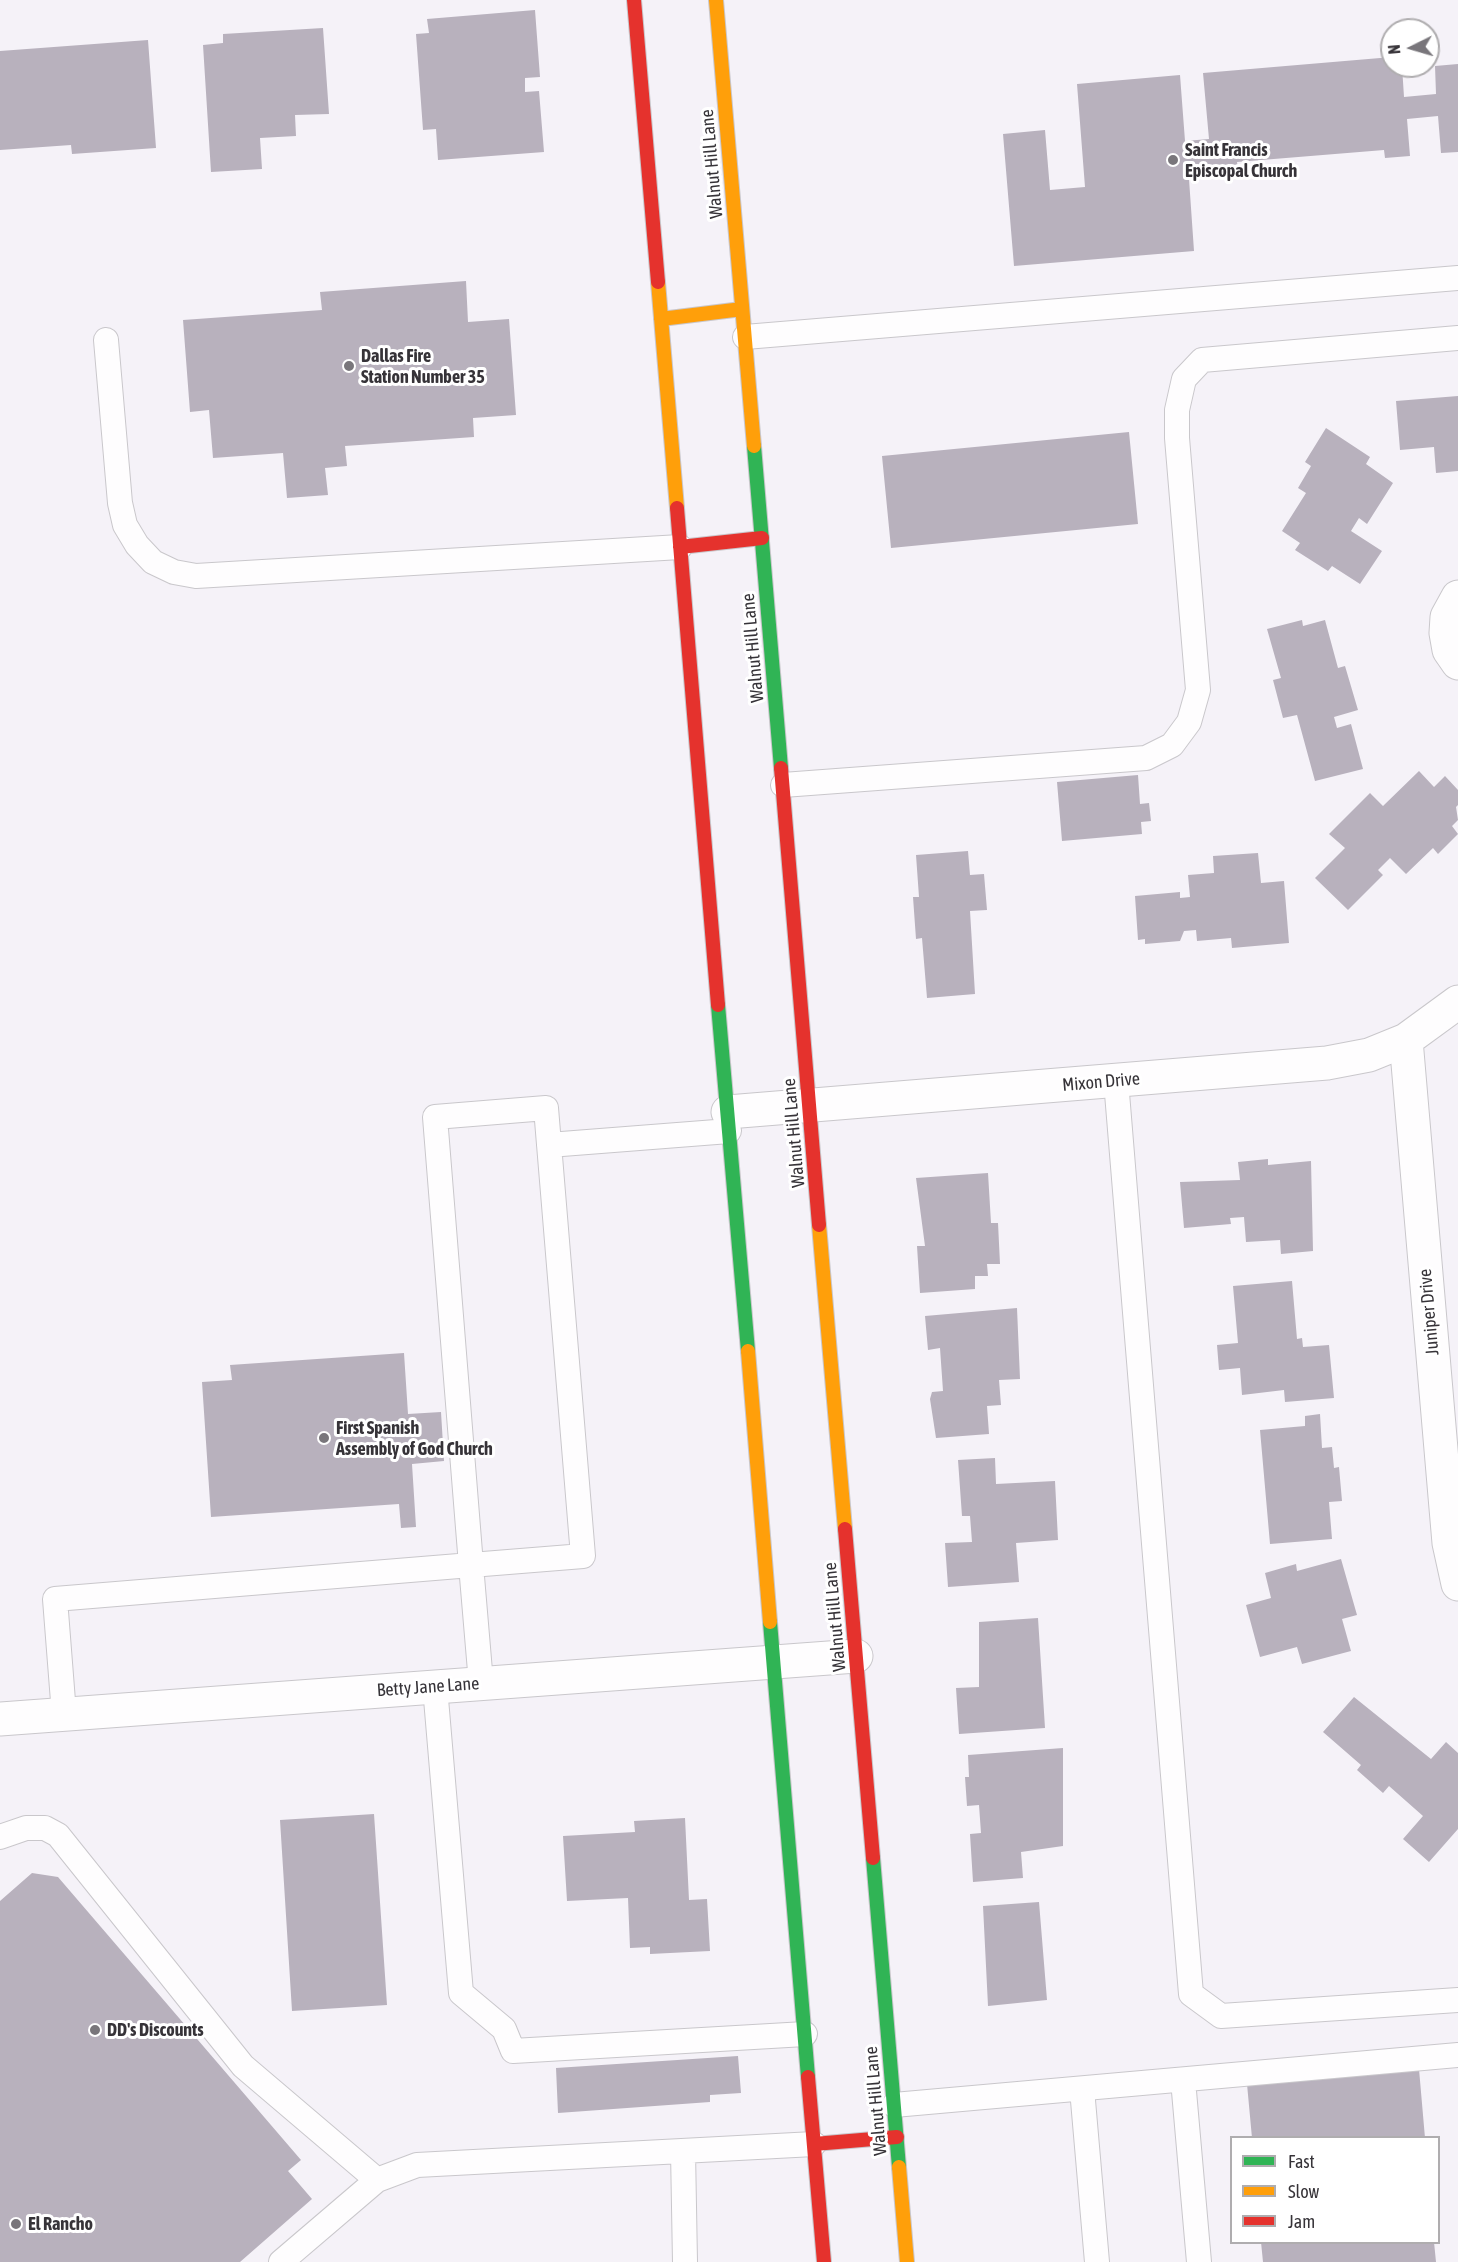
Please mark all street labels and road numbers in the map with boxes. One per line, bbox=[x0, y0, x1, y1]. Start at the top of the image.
street label: Walnut Hill Lane bbox=[696, 108, 728, 220]
street label: Walnut Hill Lane bbox=[737, 592, 769, 704]
street label: Mixon Drive bbox=[1061, 1068, 1141, 1096]
street label: Walnut Hill Lane bbox=[778, 1077, 810, 1189]
street label: Juniper Drive bbox=[1414, 1268, 1444, 1356]
street label: Walnut Hill Lane bbox=[819, 1561, 851, 1673]
street label: Betty Jane Lane bbox=[376, 1673, 480, 1701]
street label: Walnut Hill Lane bbox=[860, 2045, 892, 2157]

